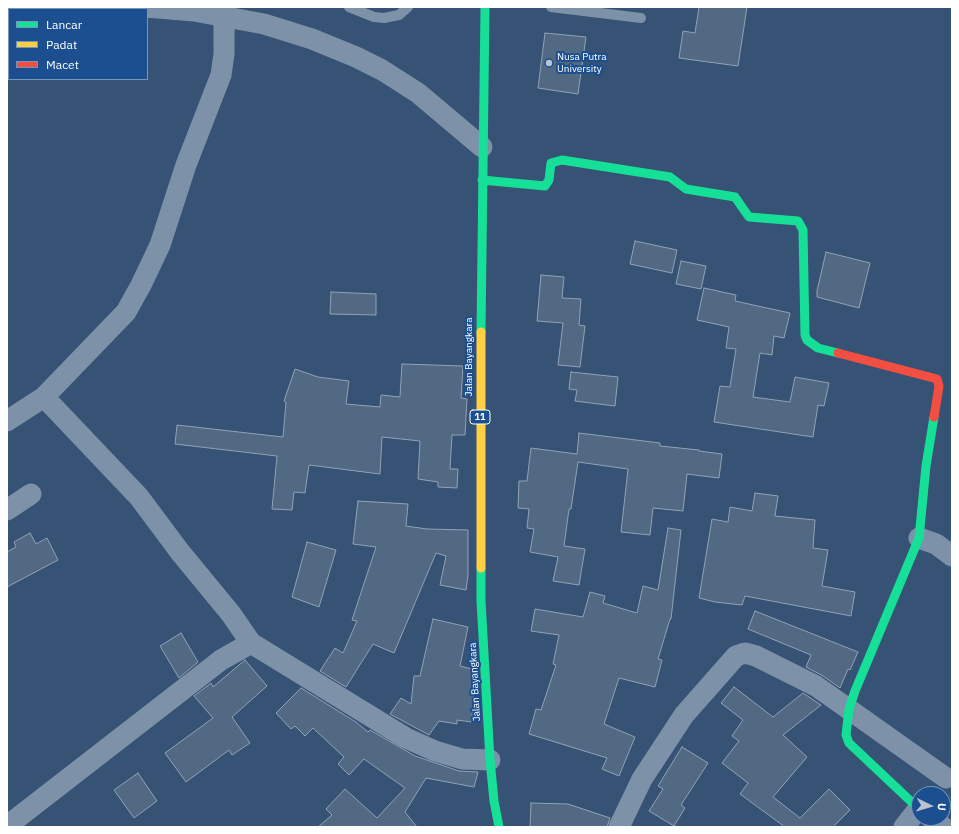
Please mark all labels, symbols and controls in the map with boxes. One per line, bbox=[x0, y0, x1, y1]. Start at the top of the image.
legend bbox=[8, 8, 148, 80]
text: Lancar bbox=[46, 17, 82, 32]
text: Padat bbox=[46, 37, 77, 52]
place label: Nusa Putra University bbox=[557, 51, 607, 74]
text: Macet bbox=[46, 57, 79, 72]
marker: Nusa Putra University bbox=[544, 58, 554, 68]
street label: Jalan Bayangkara bbox=[463, 317, 475, 397]
road number: 11 bbox=[470, 410, 490, 424]
street label: Jalan Bayangkara bbox=[467, 642, 483, 722]
north arrow bbox=[911, 786, 951, 826]
text: U bbox=[935, 803, 949, 811]

